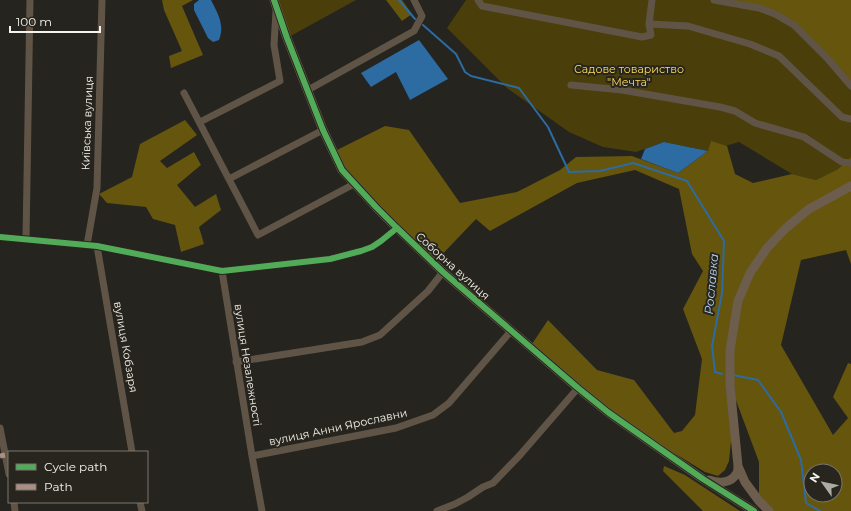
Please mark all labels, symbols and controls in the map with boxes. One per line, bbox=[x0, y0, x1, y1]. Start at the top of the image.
scale bar bbox=[10, 8, 100, 34]
text: 100 m bbox=[16, 14, 52, 29]
park label: Садове товариство "Мечта" bbox=[574, 62, 684, 89]
street label: Київська вулиця bbox=[78, 76, 96, 170]
street label: Соборна вулиця bbox=[413, 229, 493, 303]
water label: Рославка bbox=[701, 253, 721, 315]
street label: вулиця Кобзаря bbox=[111, 300, 141, 394]
street label: вулиця Незалежності bbox=[231, 303, 265, 427]
street label: вулиця Анни Ярославни bbox=[267, 405, 409, 449]
legend bbox=[8, 451, 148, 503]
text: Cycle path bbox=[44, 459, 107, 474]
north arrow bbox=[803, 463, 843, 503]
text: N bbox=[806, 470, 823, 485]
text: Path bbox=[44, 479, 73, 494]

